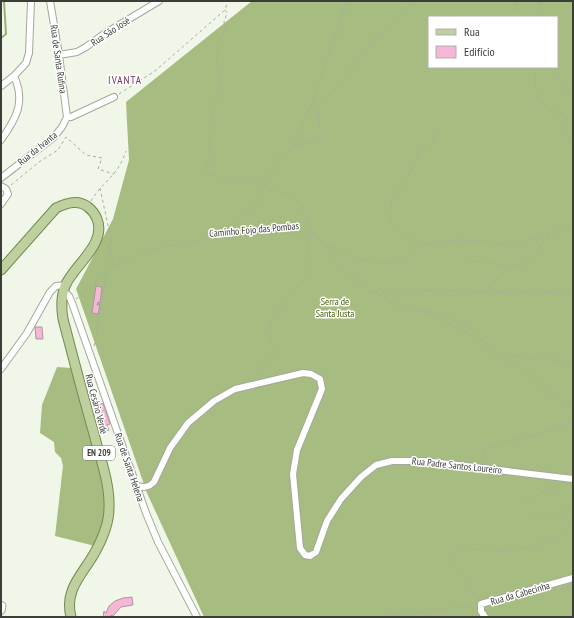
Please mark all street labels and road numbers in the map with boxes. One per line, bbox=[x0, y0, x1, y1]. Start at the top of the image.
street label: Rua São José bbox=[88, 14, 132, 49]
street label: Rua de Santa Rufina bbox=[47, 24, 70, 94]
street label: Rua da Ivanta bbox=[15, 129, 60, 168]
street label: Caminho Fojo das Pombas bbox=[209, 219, 300, 240]
street label: Rua Cesário Verde bbox=[82, 373, 111, 436]
street label: Rua de Santa Helena bbox=[112, 431, 147, 503]
road number: EN 209 bbox=[83, 446, 115, 460]
street label: Rua Padre Santos Loureiro bbox=[411, 454, 503, 477]
street label: Rua da Cabecinha bbox=[489, 579, 551, 608]

